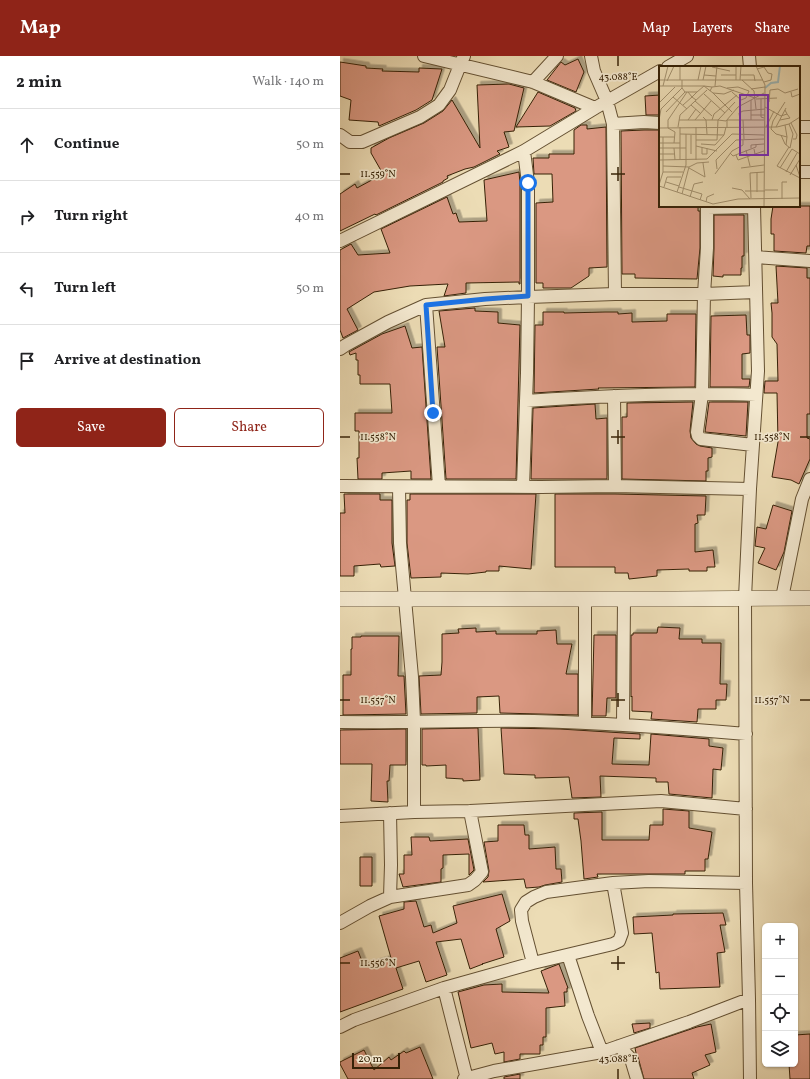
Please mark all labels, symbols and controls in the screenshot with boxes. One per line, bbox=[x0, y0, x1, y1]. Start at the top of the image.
text: Map bbox=[20, 15, 61, 41]
text: Map bbox=[642, 19, 670, 38]
text: Layers bbox=[692, 19, 732, 38]
text: Share bbox=[754, 19, 790, 38]
inset map bbox=[659, 66, 800, 207]
text: 43.088°E bbox=[599, 70, 637, 84]
text: 2 min bbox=[16, 71, 62, 94]
text: Walk · 140 m bbox=[252, 73, 324, 91]
icon: ahead bbox=[16, 134, 38, 156]
text: Continue bbox=[54, 134, 119, 155]
text: 50 m bbox=[296, 136, 324, 154]
text: 11.559°N bbox=[360, 167, 396, 181]
route start bbox=[519, 174, 537, 192]
icon: right bbox=[16, 206, 38, 228]
text: Turn right bbox=[54, 206, 128, 227]
text: 40 m bbox=[295, 208, 324, 226]
icon: left bbox=[16, 278, 38, 300]
text: Turn left bbox=[54, 278, 116, 299]
text: 50 m bbox=[296, 280, 324, 298]
icon: arrive bbox=[16, 350, 38, 372]
text: Arrive at destination bbox=[54, 350, 201, 371]
route end bbox=[424, 404, 442, 422]
button: Save bbox=[16, 408, 166, 447]
button: Share bbox=[174, 408, 324, 447]
text: 11.558°N bbox=[360, 430, 396, 444]
text: 11.558°N bbox=[754, 430, 790, 444]
text: 11.557°N bbox=[360, 693, 396, 707]
text: 11.557°N bbox=[754, 693, 790, 707]
map controls bbox=[762, 923, 798, 1067]
button: + bbox=[762, 923, 798, 959]
text: 11.556°N bbox=[360, 956, 396, 970]
button: − bbox=[762, 959, 798, 995]
button: locate bbox=[762, 995, 798, 1031]
button: layers bbox=[762, 1031, 798, 1067]
scale bar bbox=[352, 1051, 400, 1070]
text: 20 m bbox=[358, 1052, 382, 1067]
text: 43.088°E bbox=[599, 1052, 637, 1066]

